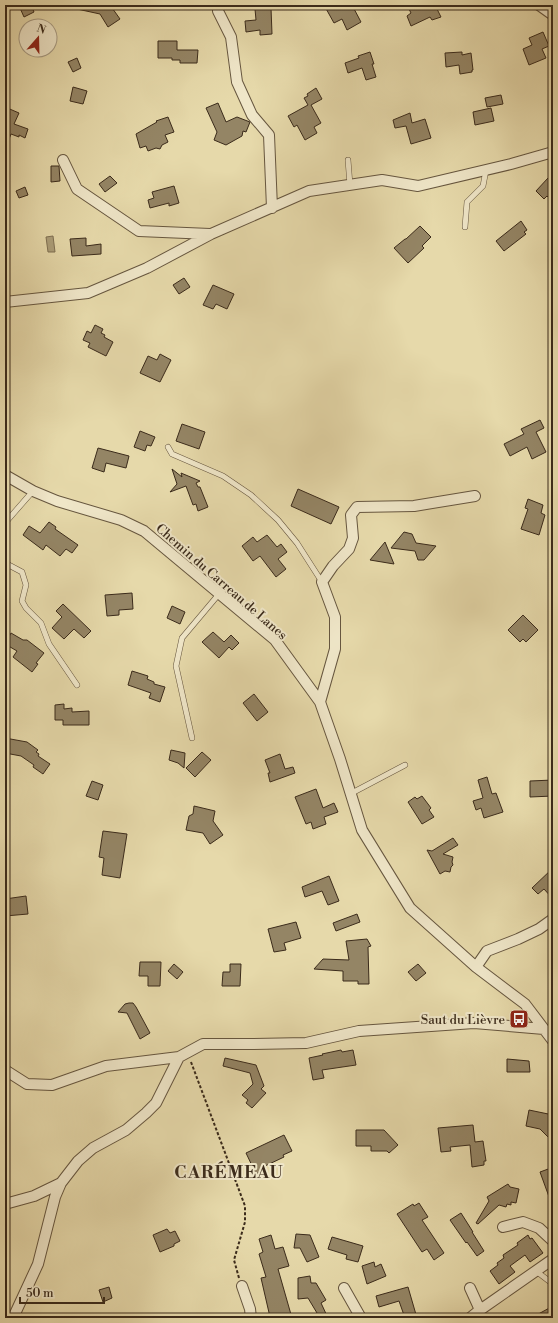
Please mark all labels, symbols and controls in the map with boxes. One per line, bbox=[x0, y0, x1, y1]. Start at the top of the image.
north arrow bbox=[18, 18, 58, 58]
text: N bbox=[35, 21, 48, 38]
street label: Chemin du Carreau de Lanes bbox=[152, 520, 291, 643]
bus stop icon: Saut du Lièvre bbox=[508, 1008, 530, 1030]
place label: Saut du Lièvre bbox=[421, 1012, 505, 1028]
district label: CARÉMEAU bbox=[174, 1161, 284, 1184]
scale bar bbox=[20, 1279, 104, 1305]
text: 50 m bbox=[26, 1286, 54, 1301]

